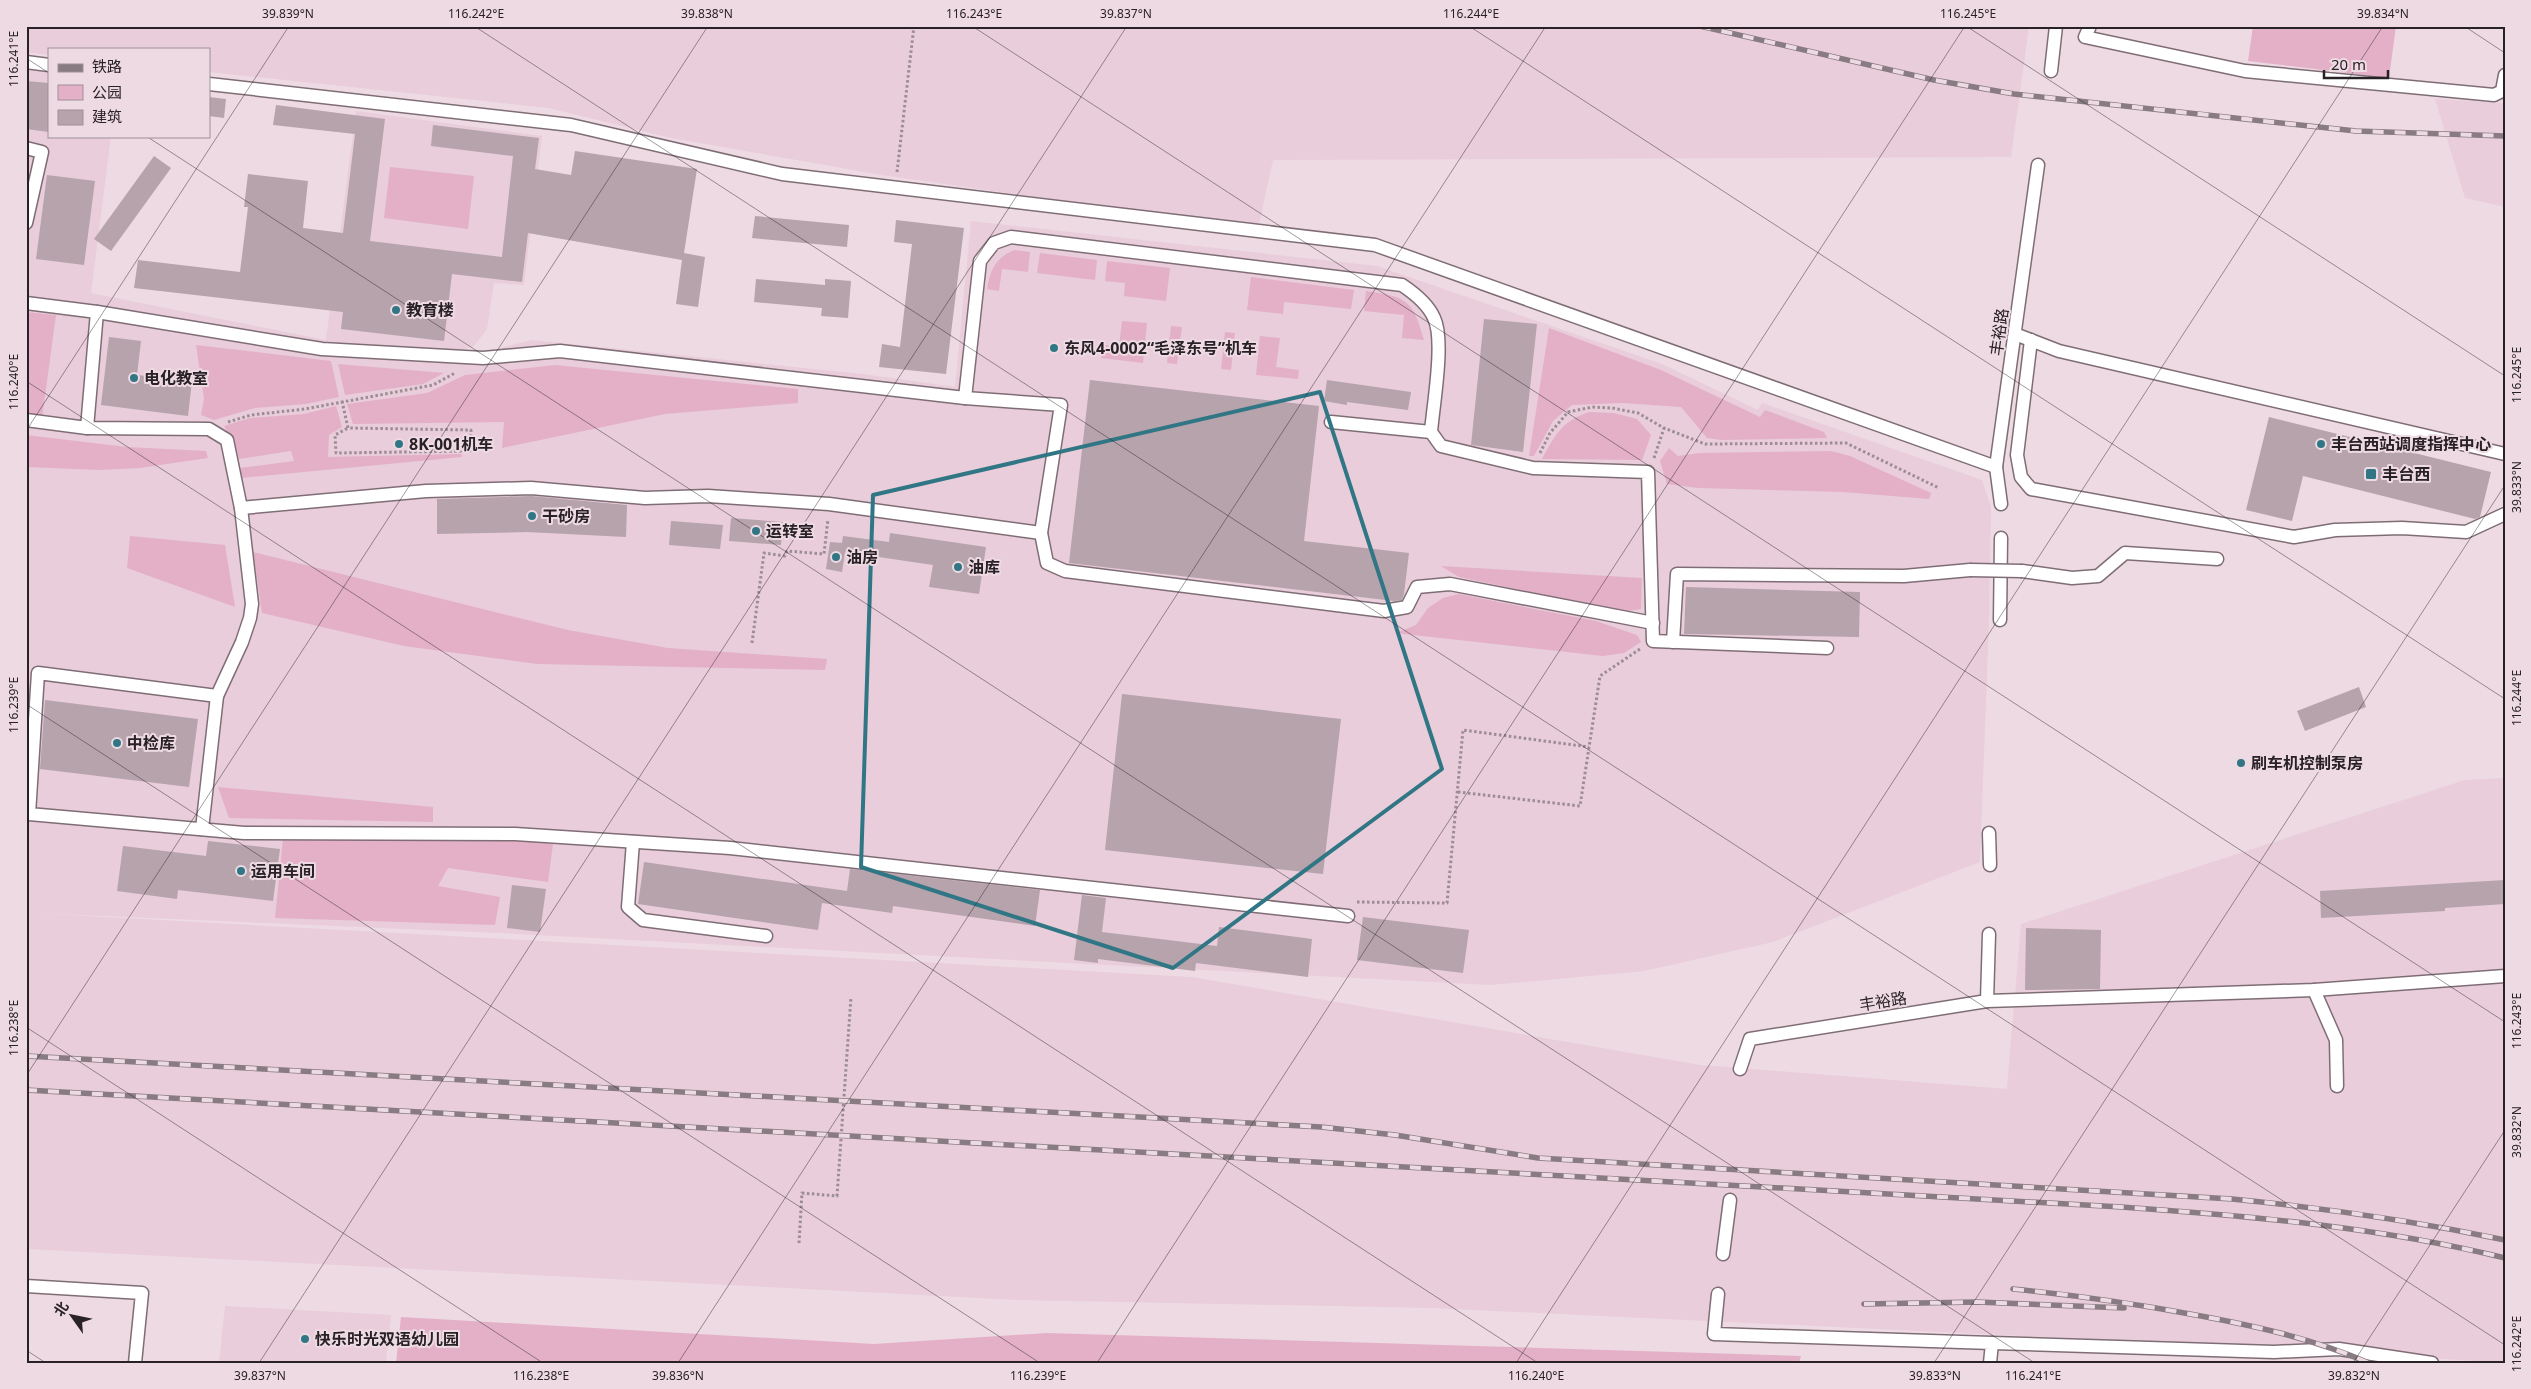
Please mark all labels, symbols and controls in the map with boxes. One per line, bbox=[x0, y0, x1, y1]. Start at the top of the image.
text: 39.839°N bbox=[262, 5, 314, 22]
text: 116.242°E bbox=[448, 5, 504, 22]
text: 39.838°N bbox=[681, 5, 733, 22]
text: 116.243°E bbox=[946, 5, 1002, 22]
text: 39.837°N bbox=[1100, 5, 1152, 22]
text: 116.244°E bbox=[1443, 5, 1499, 22]
text: 116.245°E bbox=[1940, 5, 1996, 22]
text: 39.834°N bbox=[2357, 5, 2409, 22]
text: 116.241°E bbox=[5, 31, 22, 87]
legend bbox=[48, 48, 210, 138]
scale bar bbox=[2324, 48, 2387, 80]
text: 20 m bbox=[2331, 54, 2366, 74]
text: 铁路 bbox=[92, 56, 122, 76]
text: 公园 bbox=[92, 82, 122, 102]
text: 建筑 bbox=[92, 106, 122, 126]
place label: 教育楼 bbox=[406, 299, 454, 321]
marker: 教育楼 bbox=[390, 304, 402, 316]
street label: 丰裕路 bbox=[1985, 307, 2013, 357]
place label: 东风4-0002“毛泽东号”机车 bbox=[1064, 337, 1257, 359]
marker: 东风4-0002“毛泽东号”机车 bbox=[1048, 342, 1060, 354]
text: 116.245°E bbox=[2508, 347, 2525, 403]
text: 116.240°E bbox=[5, 354, 22, 410]
place label: 电化教室 bbox=[144, 367, 208, 389]
marker: 电化教室 bbox=[128, 372, 140, 384]
place label: 8K-001机车 bbox=[409, 433, 493, 455]
place label: 丰台西站调度指挥中心 bbox=[2331, 433, 2491, 455]
marker: 8K-001机车 bbox=[393, 438, 405, 450]
marker: 丰台西站调度指挥中心 bbox=[2315, 438, 2327, 450]
text: 39.833°N bbox=[2508, 461, 2525, 513]
place label: 丰台西 bbox=[2382, 463, 2430, 485]
marker: 丰台西 bbox=[2364, 467, 2378, 481]
place label: 干砂房 bbox=[542, 505, 590, 527]
marker: 干砂房 bbox=[526, 510, 538, 522]
place label: 运转室 bbox=[766, 520, 814, 542]
marker: 运转室 bbox=[750, 525, 762, 537]
place label: 油房 bbox=[846, 546, 878, 568]
marker: 油房 bbox=[830, 551, 842, 563]
place label: 油库 bbox=[968, 556, 1000, 578]
marker: 油库 bbox=[952, 561, 964, 573]
text: 116.244°E bbox=[2508, 670, 2525, 726]
text: 116.239°E bbox=[5, 677, 22, 733]
place label: 中检库 bbox=[127, 732, 175, 754]
marker: 中检库 bbox=[111, 737, 123, 749]
place label: 刷车机控制泵房 bbox=[2251, 752, 2363, 774]
marker: 刷车机控制泵房 bbox=[2235, 757, 2247, 769]
place label: 运用车间 bbox=[251, 860, 315, 882]
marker: 运用车间 bbox=[235, 865, 247, 877]
street label: 丰裕路 bbox=[1858, 986, 1908, 1016]
text: 116.243°E bbox=[2508, 993, 2525, 1049]
text: 116.238°E bbox=[5, 1000, 22, 1056]
text: 39.832°N bbox=[2508, 1106, 2525, 1158]
north arrow bbox=[48, 1292, 98, 1342]
text: 北 bbox=[49, 1298, 72, 1320]
text: 116.242°E bbox=[2508, 1316, 2525, 1372]
place label: 快乐时光双语幼儿园 bbox=[315, 1328, 459, 1350]
marker: 快乐时光双语幼儿园 bbox=[299, 1333, 311, 1345]
text: 39.837°N bbox=[234, 1367, 286, 1384]
text: 116.238°E bbox=[513, 1367, 569, 1384]
text: 39.836°N bbox=[652, 1367, 704, 1384]
text: 116.239°E bbox=[1010, 1367, 1066, 1384]
text: 116.240°E bbox=[1508, 1367, 1564, 1384]
text: 39.833°N bbox=[1909, 1367, 1961, 1384]
text: 116.241°E bbox=[2005, 1367, 2061, 1384]
text: 39.832°N bbox=[2328, 1367, 2380, 1384]

